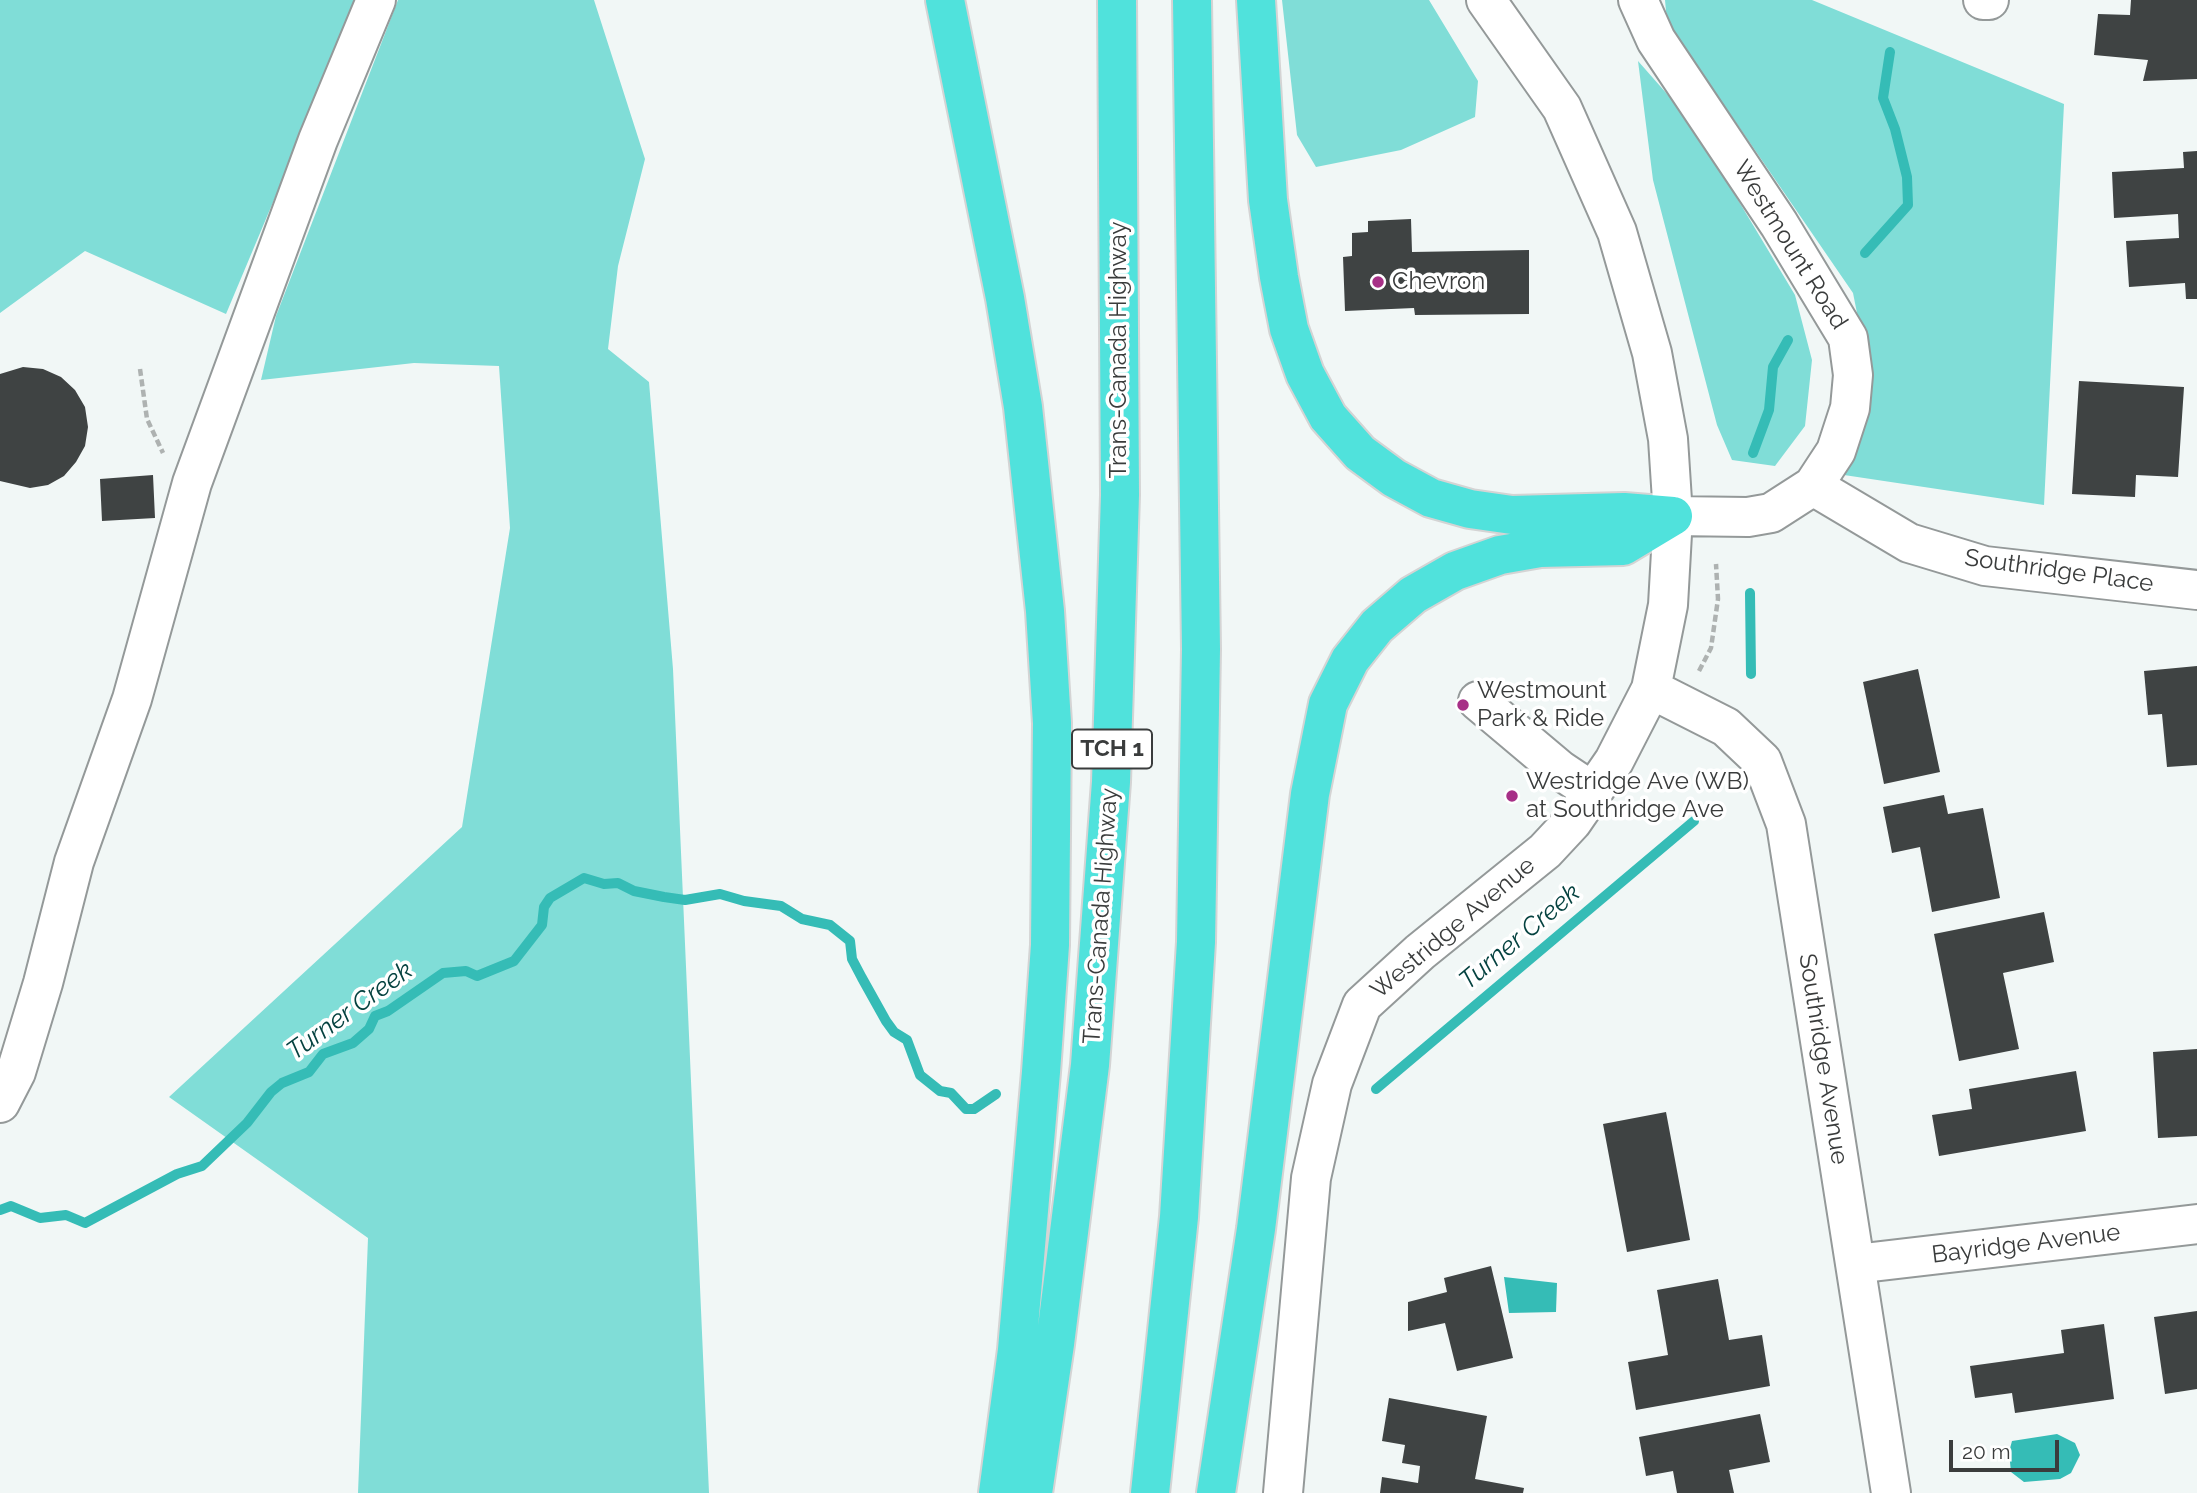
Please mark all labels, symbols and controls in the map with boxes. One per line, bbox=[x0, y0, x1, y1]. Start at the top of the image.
street label: Westmount Road bbox=[1727, 155, 1853, 335]
street label: Trans-Canada Highway bbox=[1105, 222, 1133, 478]
place label: Chevron bbox=[1392, 268, 1485, 296]
marker: Chevron bbox=[1370, 274, 1386, 290]
street label: Southridge Place bbox=[1963, 543, 2155, 599]
place label: Westmount Park & Ride bbox=[1477, 677, 1607, 733]
marker: Westmount Park & Ride bbox=[1455, 697, 1471, 713]
road number: TCH 1 bbox=[1072, 730, 1152, 768]
place label: Westridge Ave (WB) at Southridge Ave bbox=[1526, 768, 1749, 824]
street label: Trans-Canada Highway bbox=[1078, 787, 1124, 1045]
marker: Westridge Ave (WB) at Southridge Ave bbox=[1504, 788, 1520, 804]
street label: Westridge Avenue bbox=[1365, 851, 1541, 1005]
water label: Turner Creek bbox=[1453, 877, 1587, 997]
street label: Southridge Avenue bbox=[1792, 952, 1854, 1166]
water label: Turner Creek bbox=[281, 955, 419, 1067]
street label: Bayridge Avenue bbox=[1930, 1218, 2122, 1270]
scale bar bbox=[1952, 1426, 2062, 1470]
text: 20 m bbox=[1962, 1439, 2010, 1464]

